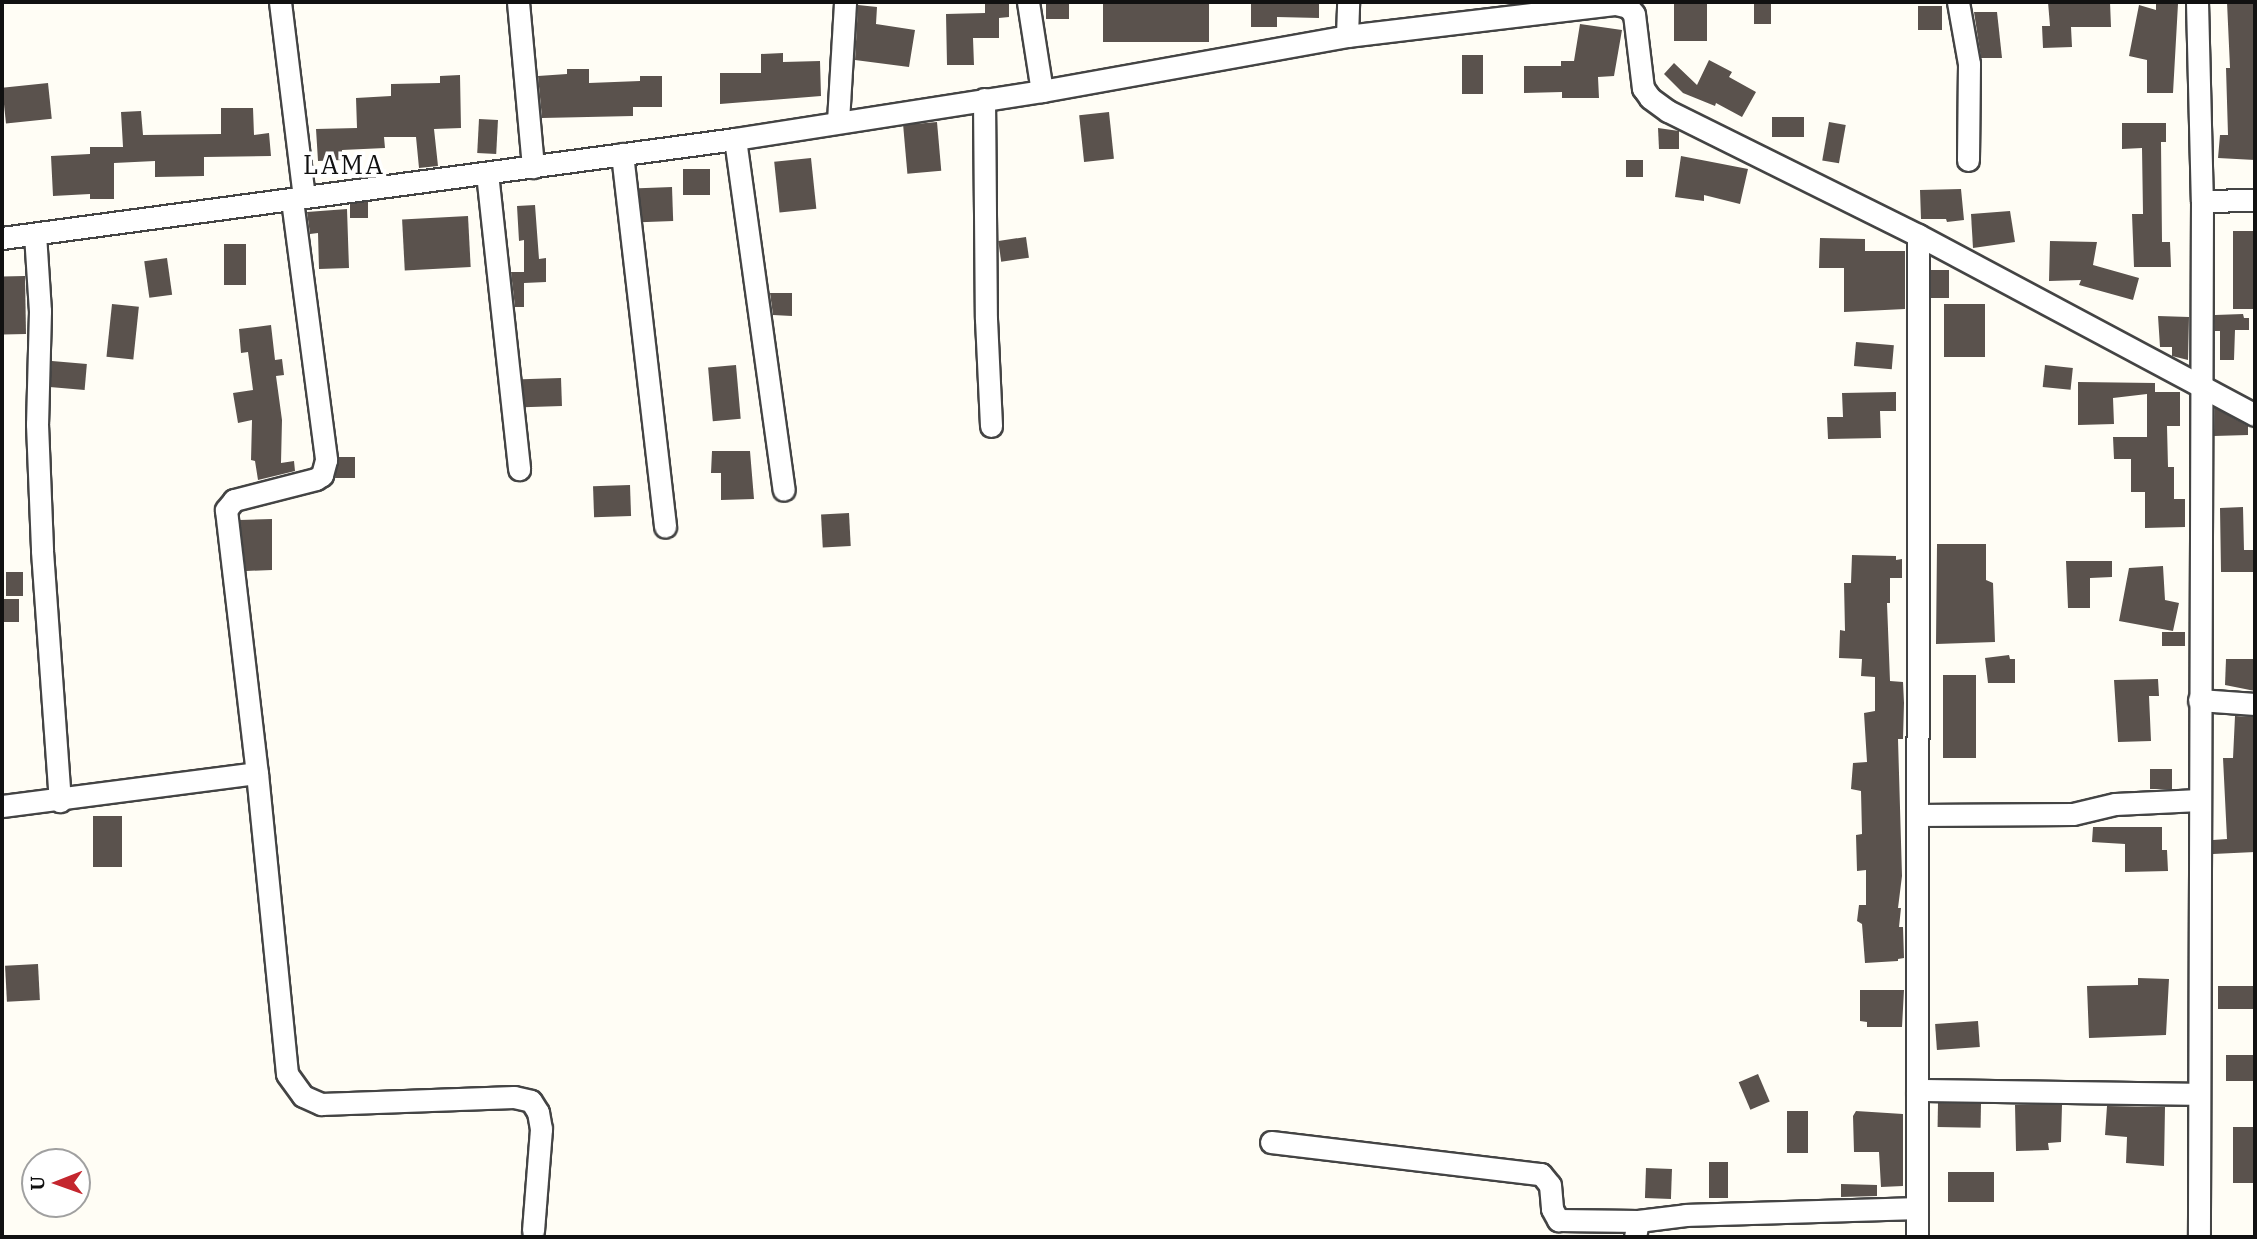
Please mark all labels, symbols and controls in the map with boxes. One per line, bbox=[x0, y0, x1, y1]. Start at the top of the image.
district label: LAMA bbox=[303, 149, 385, 181]
north arrow bbox=[21, 1148, 91, 1218]
text: U bbox=[25, 1176, 49, 1191]

